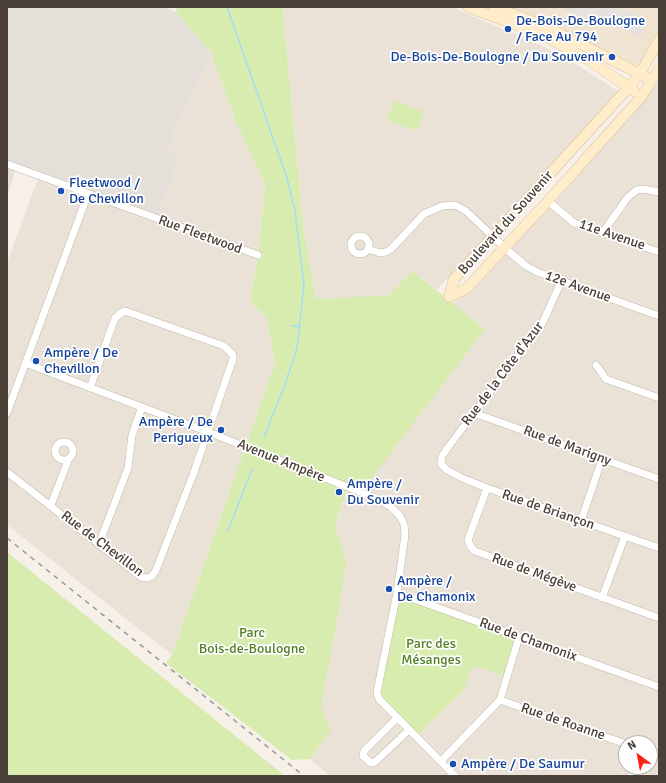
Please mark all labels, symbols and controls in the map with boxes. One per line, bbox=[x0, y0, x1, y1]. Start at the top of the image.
place label: De-Bois-De-Boulogne / Face Au 794 bbox=[516, 13, 645, 46]
marker: De-Bois-De-Boulogne / Face Au 794 bbox=[503, 24, 513, 34]
place label: De-Bois-De-Boulogne / Du Souvenir bbox=[390, 49, 604, 65]
marker: De-Bois-De-Boulogne / Du Souvenir bbox=[607, 52, 617, 62]
street label: Boulevard du Souvenir bbox=[455, 168, 557, 278]
place label: Fleetwood / De Chevillon bbox=[69, 175, 144, 208]
marker: Fleetwood / De Chevillon bbox=[56, 186, 66, 196]
street label: Rue Fleetwood bbox=[156, 212, 244, 258]
street label: 11e Avenue bbox=[577, 216, 647, 254]
street label: 12e Avenue bbox=[543, 267, 613, 307]
street label: Rue de la Côte d'Azur bbox=[458, 319, 548, 429]
place label: Ampère / De Chevillon bbox=[44, 345, 118, 378]
marker: Ampère / De Chevillon bbox=[31, 356, 41, 366]
place label: Ampère / De Perigueux bbox=[139, 414, 213, 446]
street label: Rue de Marigny bbox=[521, 422, 613, 470]
marker: Ampère / De Perigueux bbox=[216, 425, 226, 435]
street label: Avenue Ampère bbox=[235, 436, 327, 486]
place label: Ampère / Du Souvenir bbox=[347, 476, 419, 508]
street label: Rue de Briançon bbox=[499, 486, 597, 534]
marker: Ampère / Du Souvenir bbox=[334, 487, 344, 497]
street label: Rue de Chevillon bbox=[57, 507, 147, 581]
street label: Rue de Mégève bbox=[489, 550, 579, 596]
place label: Ampère / De Chamonix bbox=[397, 573, 476, 606]
marker: Ampère / De Chamonix bbox=[384, 584, 394, 594]
street label: Rue de Chamonix bbox=[477, 615, 579, 665]
park label: Parc Bois-de-Boulogne bbox=[199, 625, 305, 658]
park label: Parc des Mésanges bbox=[401, 636, 461, 668]
street label: Rue de Roanne bbox=[519, 700, 607, 744]
north arrow bbox=[618, 735, 658, 775]
text: N bbox=[625, 738, 639, 753]
place label: Ampère / De Saumur bbox=[461, 756, 585, 772]
marker: Ampère / De Saumur bbox=[448, 759, 458, 769]

